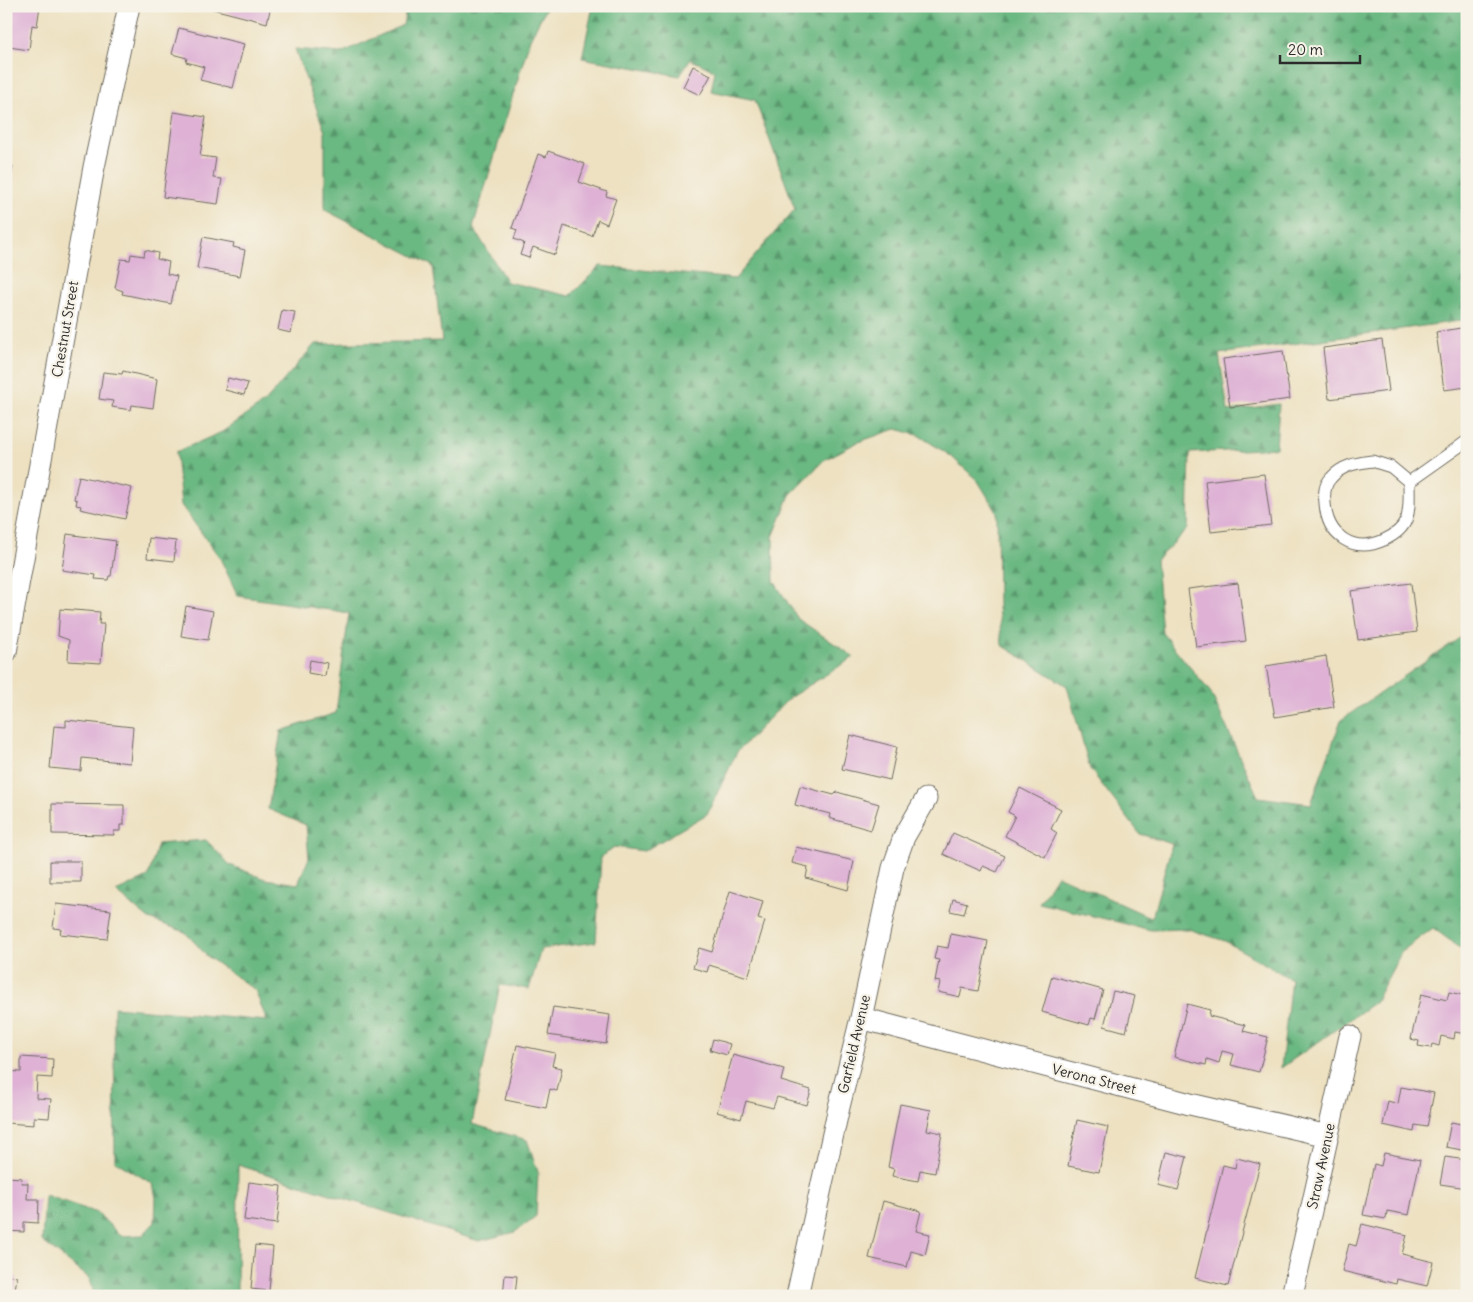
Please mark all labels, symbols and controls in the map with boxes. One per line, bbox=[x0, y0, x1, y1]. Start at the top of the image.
scale bar bbox=[1280, 32, 1360, 64]
text: 20 m bbox=[1288, 40, 1323, 59]
street label: Chestnut Street bbox=[48, 279, 82, 379]
street label: Garfield Avenue bbox=[834, 993, 874, 1095]
street label: Verona Street bbox=[1050, 1060, 1138, 1098]
street label: Straw Avenue bbox=[1303, 1122, 1339, 1210]

